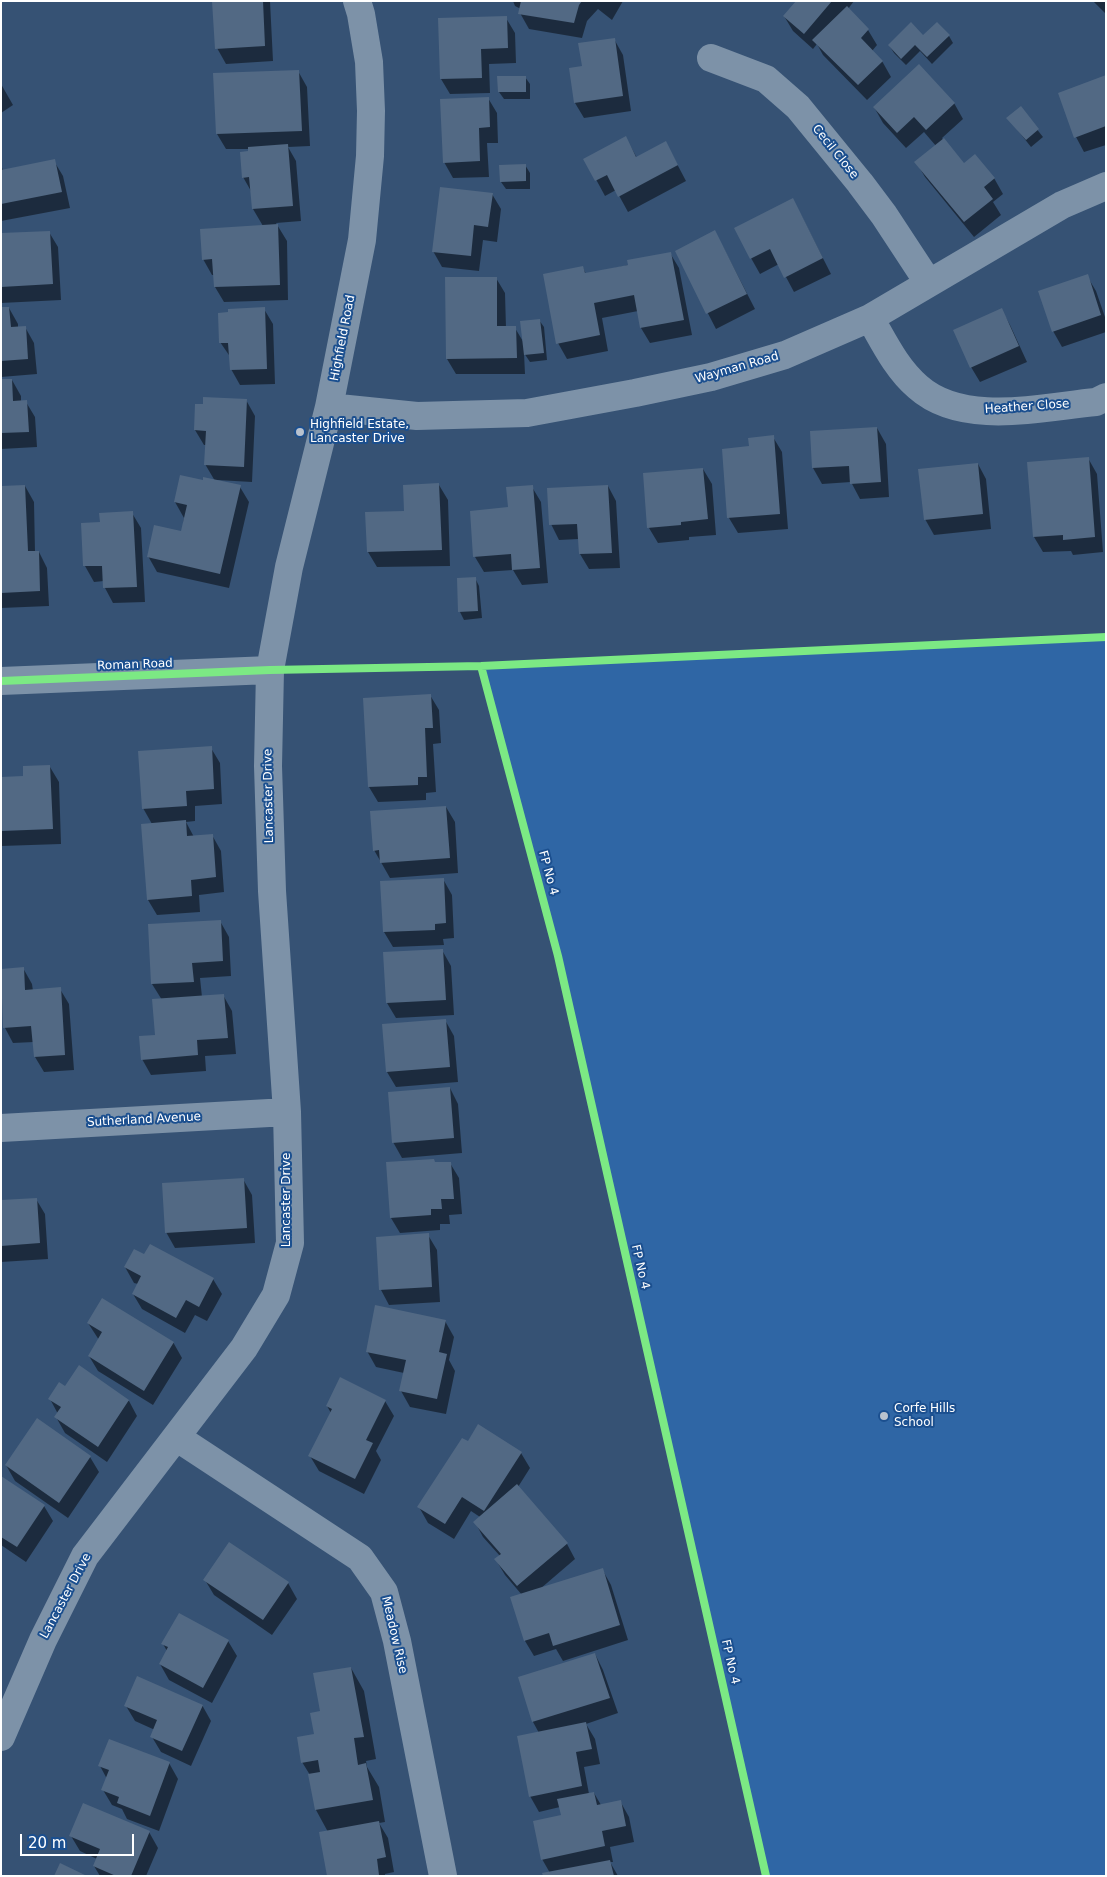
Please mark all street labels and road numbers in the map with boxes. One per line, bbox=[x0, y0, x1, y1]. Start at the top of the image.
street label: Cecil Close bbox=[809, 122, 861, 182]
street label: Highfield Road bbox=[328, 294, 358, 382]
street label: Wayman Road bbox=[694, 349, 780, 387]
street label: Heather Close bbox=[984, 397, 1070, 417]
street label: Roman Road bbox=[97, 656, 173, 674]
street label: Lancaster Drive bbox=[261, 749, 277, 843]
street label: FP No 4 bbox=[535, 849, 561, 897]
street label: Sutherland Avenue bbox=[87, 1110, 201, 1130]
street label: Lancaster Drive bbox=[280, 1153, 294, 1247]
street label: FP No 4 bbox=[628, 1243, 652, 1291]
street label: Lancaster Drive bbox=[37, 1551, 95, 1641]
street label: Meadow Rise bbox=[378, 1595, 410, 1675]
street label: FP No 4 bbox=[718, 1638, 742, 1686]

